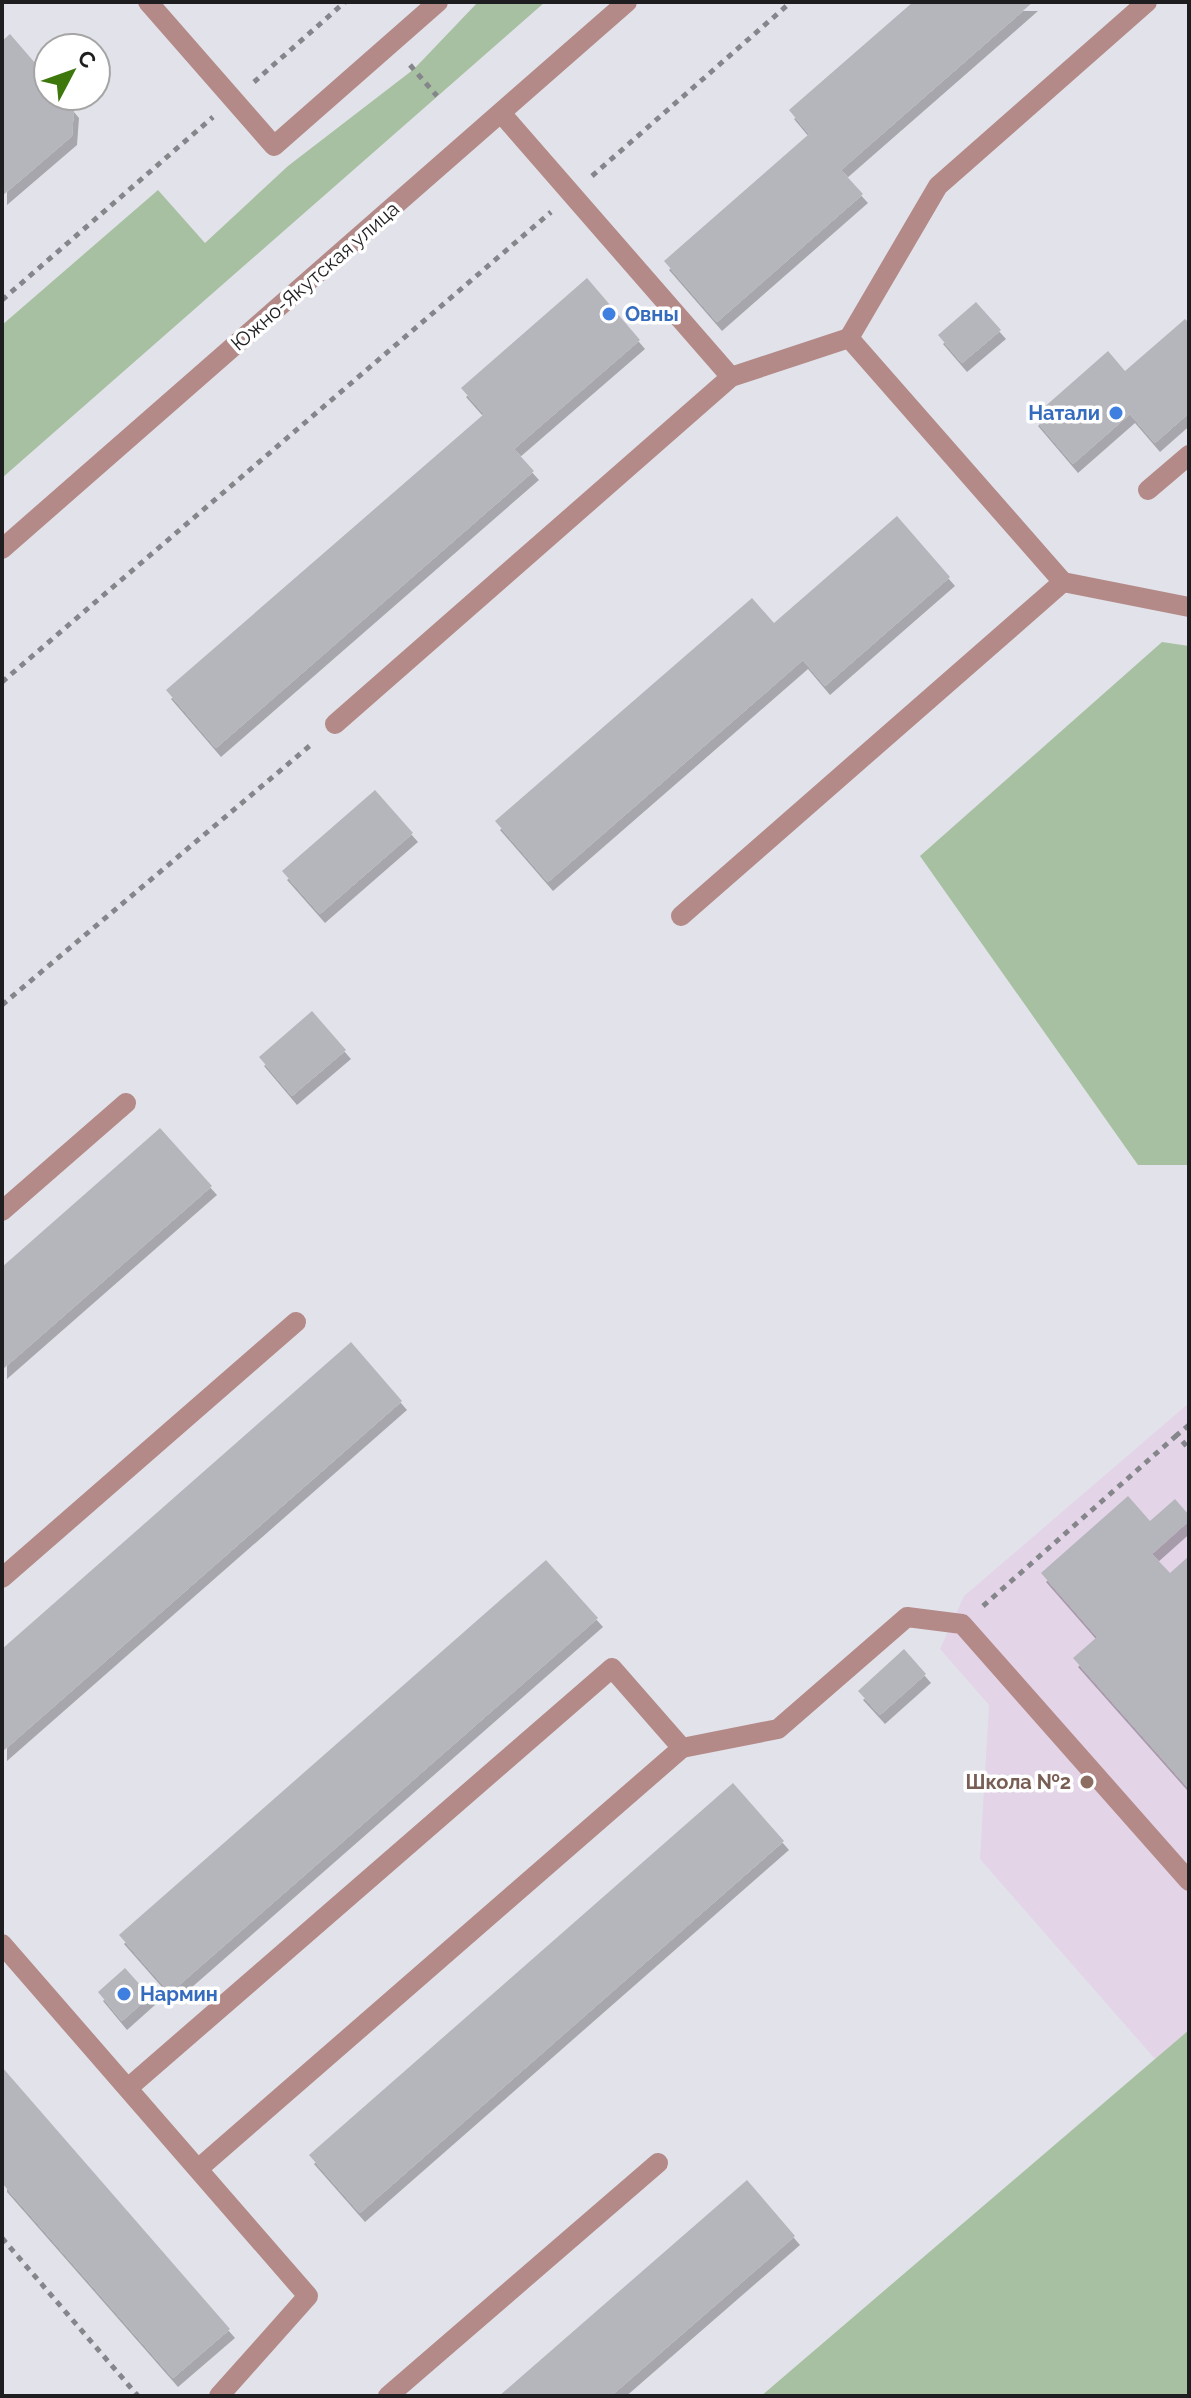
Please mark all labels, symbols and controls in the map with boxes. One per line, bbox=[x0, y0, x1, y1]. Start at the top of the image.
north arrow bbox=[32, 32, 112, 112]
text: С bbox=[72, 45, 102, 73]
street label: Южно-Якутская улица bbox=[226, 197, 404, 355]
place label: Овны bbox=[625, 302, 679, 326]
marker: Овны bbox=[600, 305, 618, 323]
place label: Натали bbox=[1028, 401, 1100, 425]
marker: Натали bbox=[1107, 404, 1125, 422]
place label: Школа №2 bbox=[966, 1770, 1071, 1794]
marker: Школа №2 bbox=[1078, 1773, 1096, 1791]
place label: Нармин bbox=[140, 1982, 218, 2006]
marker: Нармин bbox=[115, 1985, 133, 2003]

